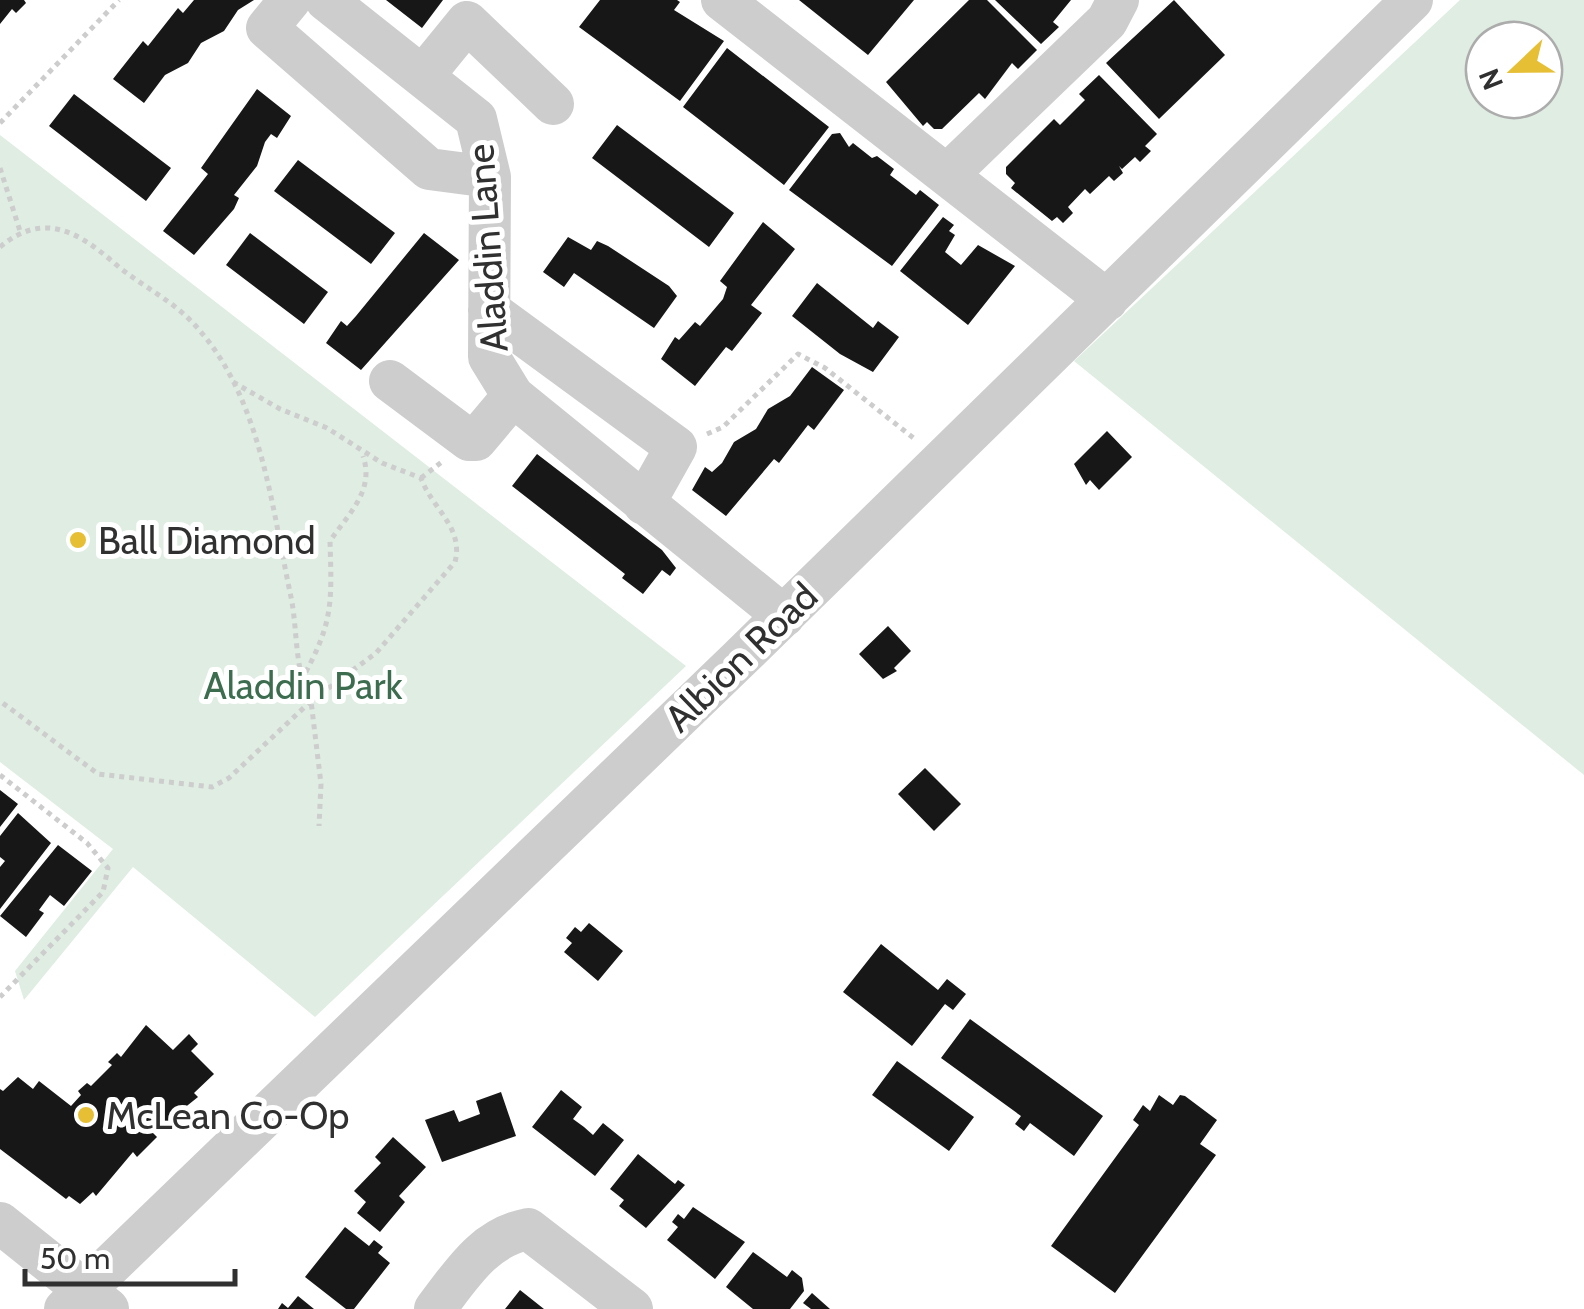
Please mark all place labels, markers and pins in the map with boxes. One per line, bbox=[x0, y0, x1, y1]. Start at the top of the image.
place label: Ball Diamond bbox=[98, 517, 316, 564]
marker: Ball Diamond bbox=[67, 529, 89, 551]
place label: McLean Co-Op bbox=[106, 1092, 350, 1139]
marker: McLean Co-Op bbox=[75, 1104, 97, 1126]

